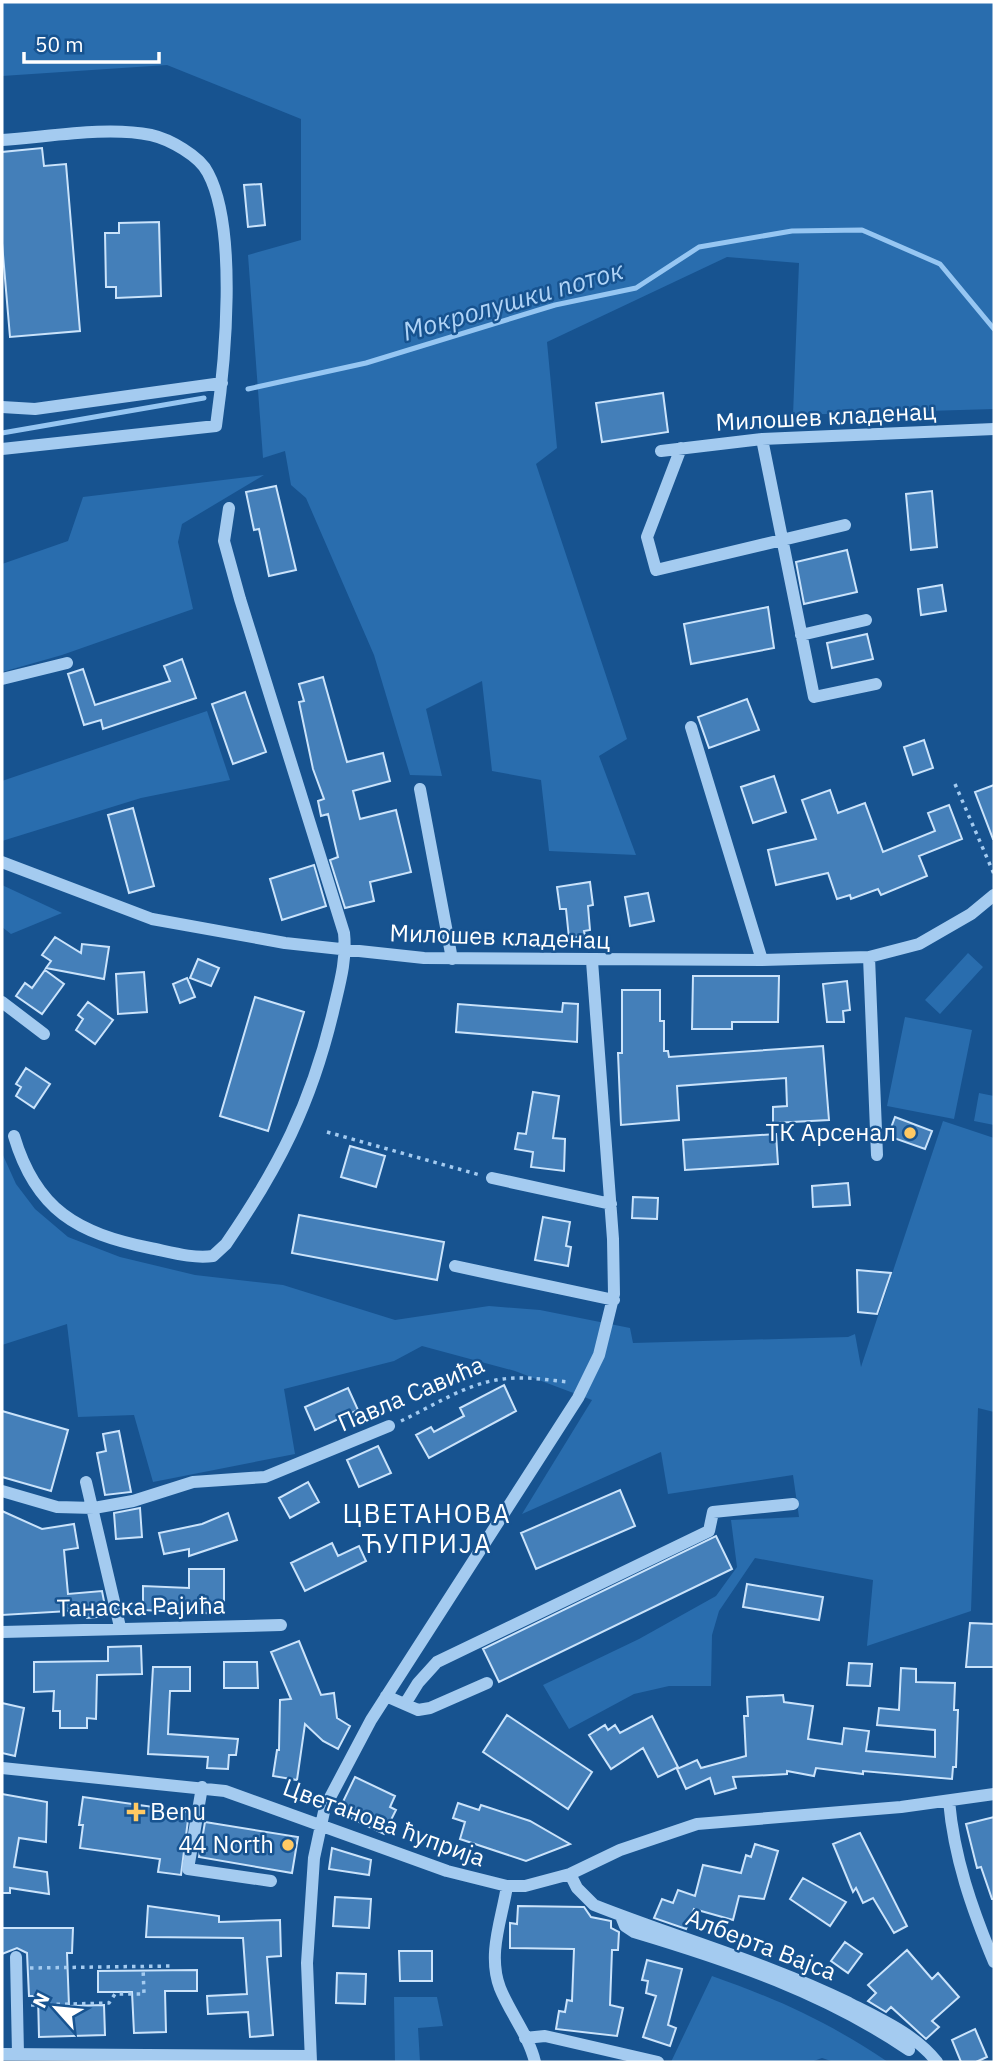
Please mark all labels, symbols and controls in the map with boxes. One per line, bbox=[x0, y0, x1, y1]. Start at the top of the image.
scale bar bbox=[24, 21, 159, 65]
text: 50 m bbox=[35, 30, 84, 58]
water label: Мокролушки поток bbox=[398, 252, 628, 348]
street label: Милошев кладенац bbox=[715, 394, 937, 438]
street label: Милошев кладенац bbox=[389, 916, 611, 956]
place label: ТК Арсенал bbox=[766, 1116, 896, 1148]
marker: ТК Арсенал bbox=[902, 1125, 918, 1141]
street label: Павла Савића bbox=[332, 1348, 489, 1438]
district label: ЦВЕТАНОВА ЋУПРИЈА bbox=[342, 1496, 512, 1560]
street label: Танаска Рајића bbox=[56, 1589, 226, 1623]
street label: Цветанова ћуприја bbox=[279, 1771, 490, 1874]
place label: Benu bbox=[150, 1795, 206, 1827]
marker: Benu bbox=[128, 1804, 144, 1820]
place label: 44 North bbox=[178, 1828, 274, 1860]
marker: 44 North bbox=[280, 1837, 296, 1853]
street label: Алберта Вајса bbox=[682, 1901, 841, 1987]
north arrow bbox=[21, 1973, 91, 2043]
text: N bbox=[27, 1989, 55, 2012]

